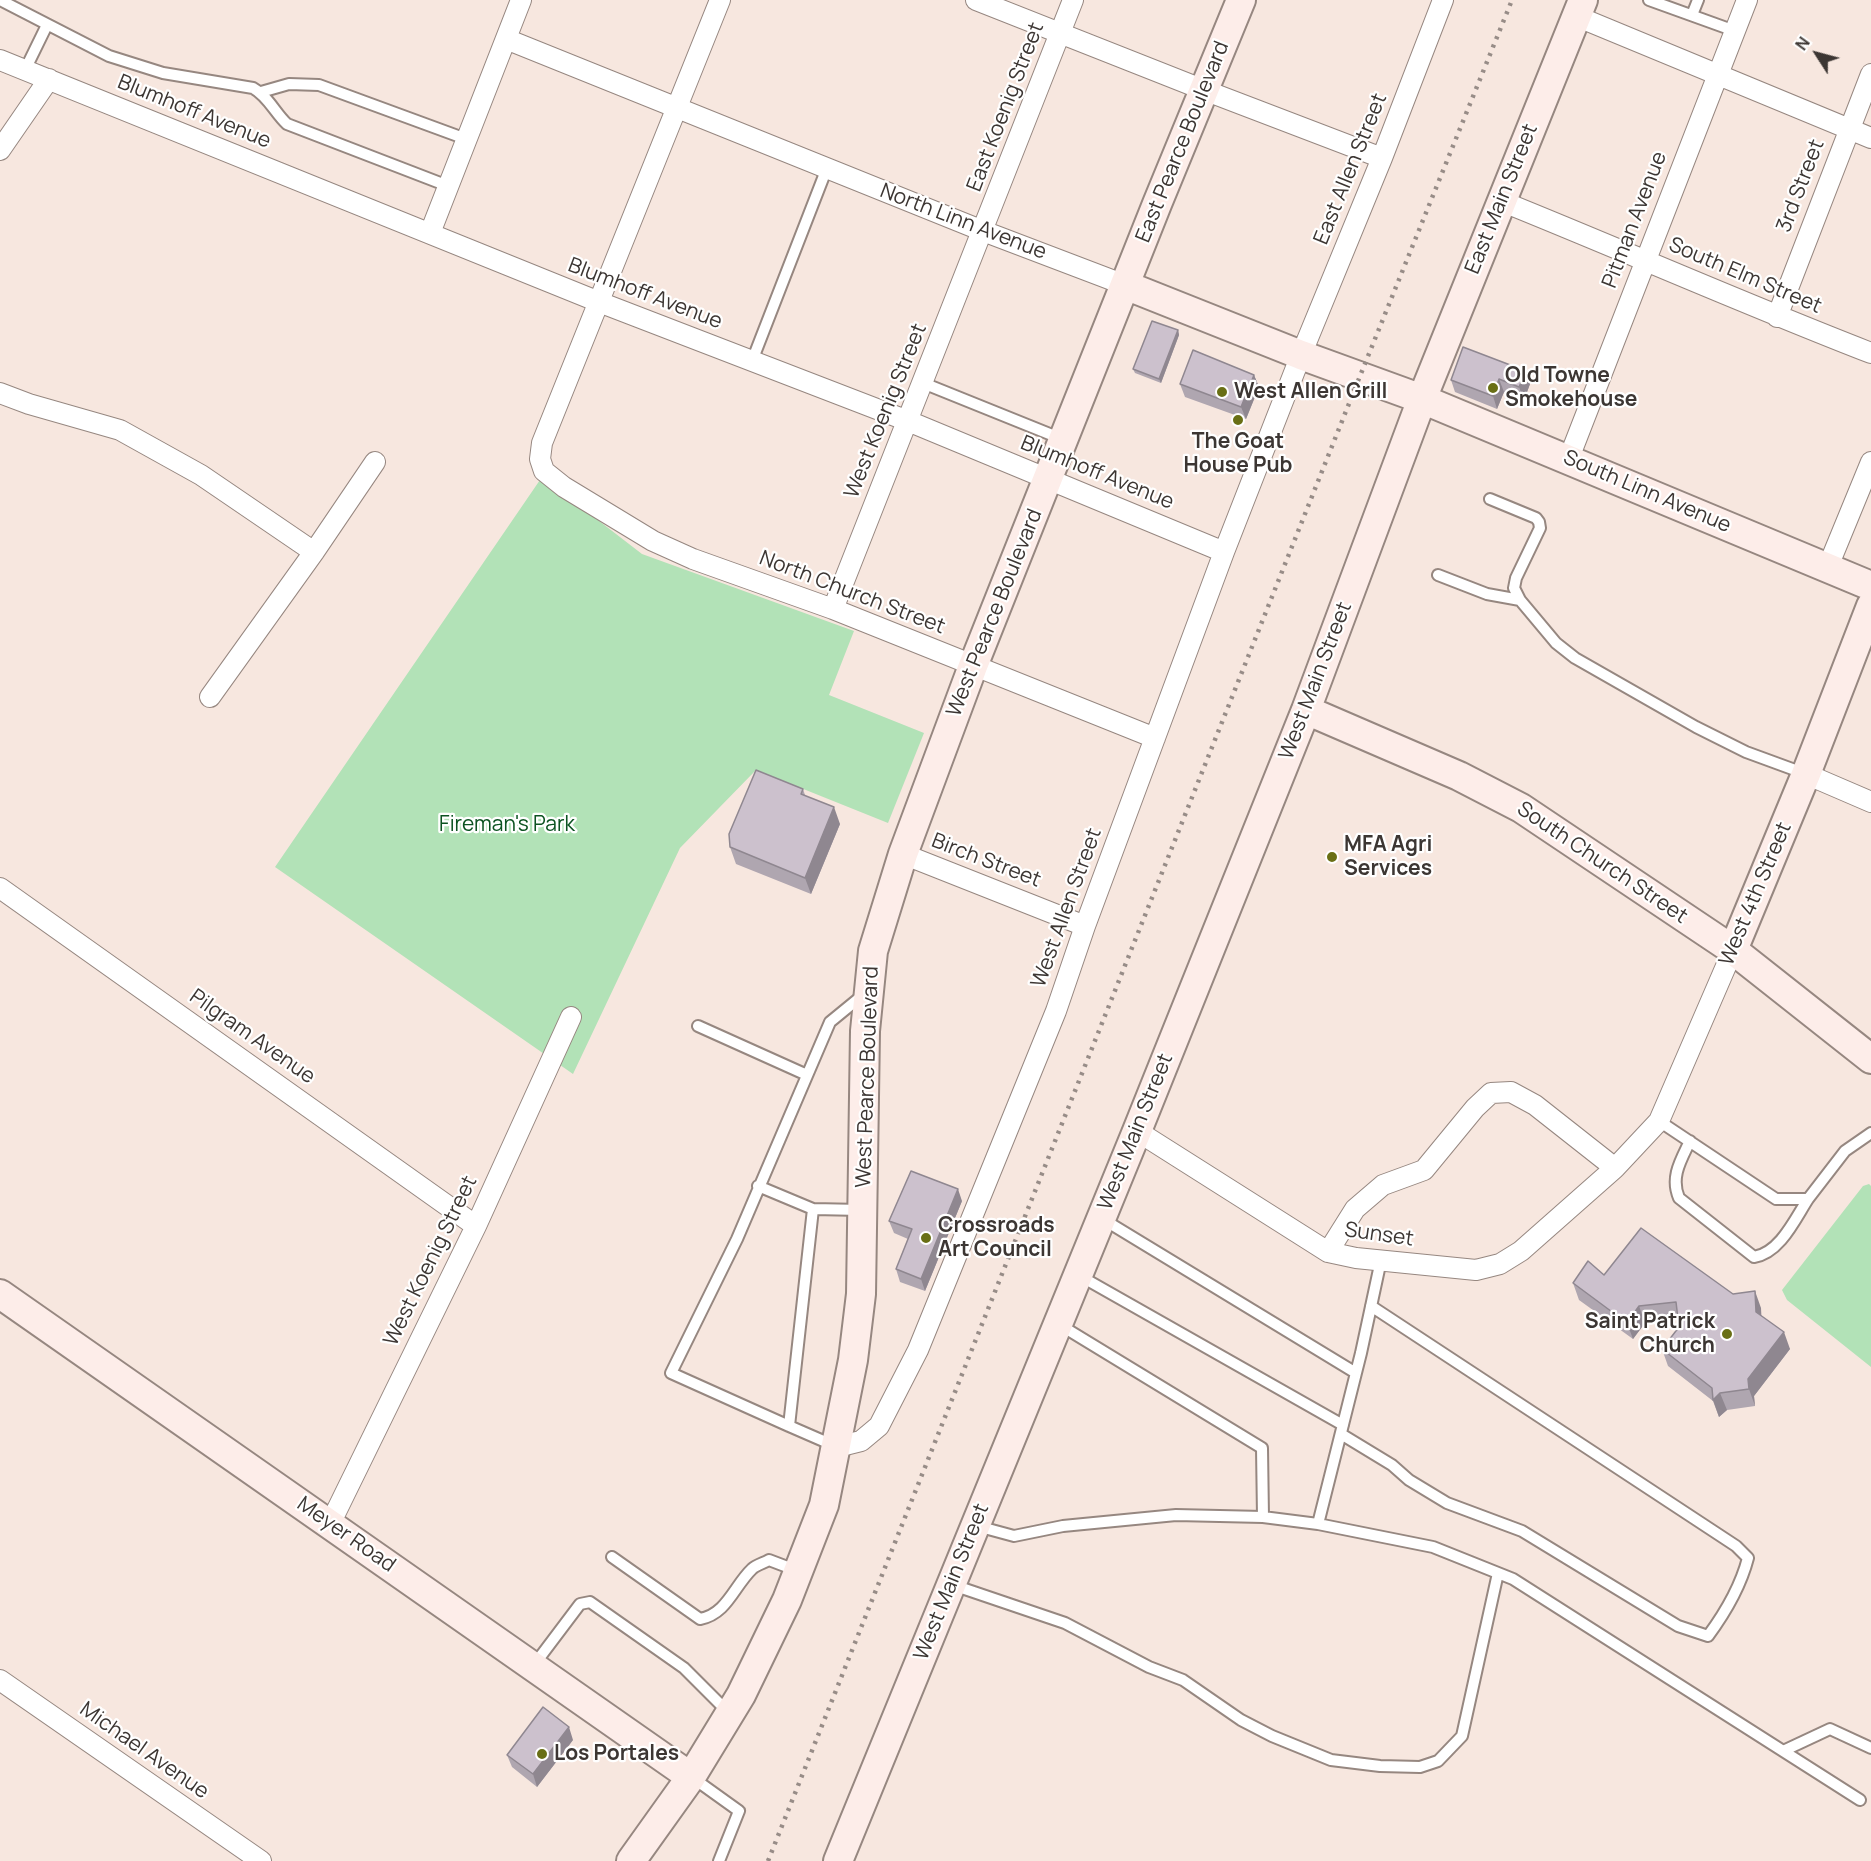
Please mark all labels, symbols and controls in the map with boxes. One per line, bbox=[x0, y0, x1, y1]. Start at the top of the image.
street label: East Koenig Street bbox=[962, 19, 1050, 195]
north arrow bbox=[1787, 24, 1847, 84]
text: N bbox=[1790, 32, 1815, 55]
street label: East Pearce Boulevard bbox=[1131, 38, 1235, 246]
street label: Blumhoff Avenue bbox=[114, 70, 274, 154]
street label: East Allen Street bbox=[1309, 90, 1393, 248]
street label: East Main Street bbox=[1460, 120, 1544, 278]
street label: 3rd Street bbox=[1772, 136, 1830, 236]
street label: Pitman Avenue bbox=[1597, 148, 1673, 292]
street label: North Linn Avenue bbox=[876, 179, 1050, 265]
street label: South Elm Street bbox=[1665, 232, 1825, 320]
street label: Blumhoff Avenue bbox=[564, 253, 726, 335]
street label: West Koenig Street bbox=[839, 320, 933, 502]
place label: Old Towne Smokehouse bbox=[1505, 363, 1637, 413]
place label: West Allen Grill bbox=[1234, 379, 1387, 405]
marker: Old Towne Smokehouse bbox=[1486, 381, 1500, 395]
marker: West Allen Grill bbox=[1215, 385, 1229, 399]
marker: The Goat House Pub bbox=[1231, 413, 1245, 427]
place label: The Goat House Pub bbox=[1184, 429, 1292, 479]
street label: Blumhoff Avenue bbox=[1017, 431, 1177, 515]
street label: South Linn Avenue bbox=[1559, 445, 1735, 539]
street label: West Pearce Boulevard bbox=[942, 505, 1048, 721]
street label: North Church Street bbox=[756, 546, 948, 640]
street label: West Main Street bbox=[1274, 599, 1358, 763]
street label: South Church Street bbox=[1512, 797, 1692, 929]
park label: Fireman's Park bbox=[439, 812, 575, 838]
street label: West 4th Street bbox=[1714, 818, 1798, 970]
street label: West Allen Street bbox=[1026, 825, 1108, 991]
street label: Birch Street bbox=[928, 829, 1044, 893]
place label: MFA Agri Services bbox=[1344, 832, 1432, 882]
marker: MFA Agri Services bbox=[1325, 850, 1339, 864]
street label: West Pearce Boulevard bbox=[852, 966, 884, 1188]
street label: Pilgram Avenue bbox=[184, 984, 320, 1090]
street label: West Main Street bbox=[1093, 1050, 1179, 1214]
street label: West Koenig Street bbox=[379, 1172, 483, 1350]
place label: Crossroads Art Council bbox=[938, 1213, 1055, 1263]
street label: Sunset bbox=[1343, 1218, 1415, 1252]
marker: Crossroads Art Council bbox=[919, 1231, 933, 1245]
place label: Saint Patrick Church bbox=[1585, 1309, 1715, 1359]
marker: Saint Patrick Church bbox=[1720, 1327, 1734, 1341]
street label: Meyer Road bbox=[292, 1492, 400, 1578]
street label: West Main Street bbox=[909, 1500, 995, 1664]
street label: Michael Avenue bbox=[75, 1697, 213, 1805]
place label: Los Portales bbox=[554, 1741, 679, 1767]
marker: Los Portales bbox=[535, 1747, 549, 1761]

